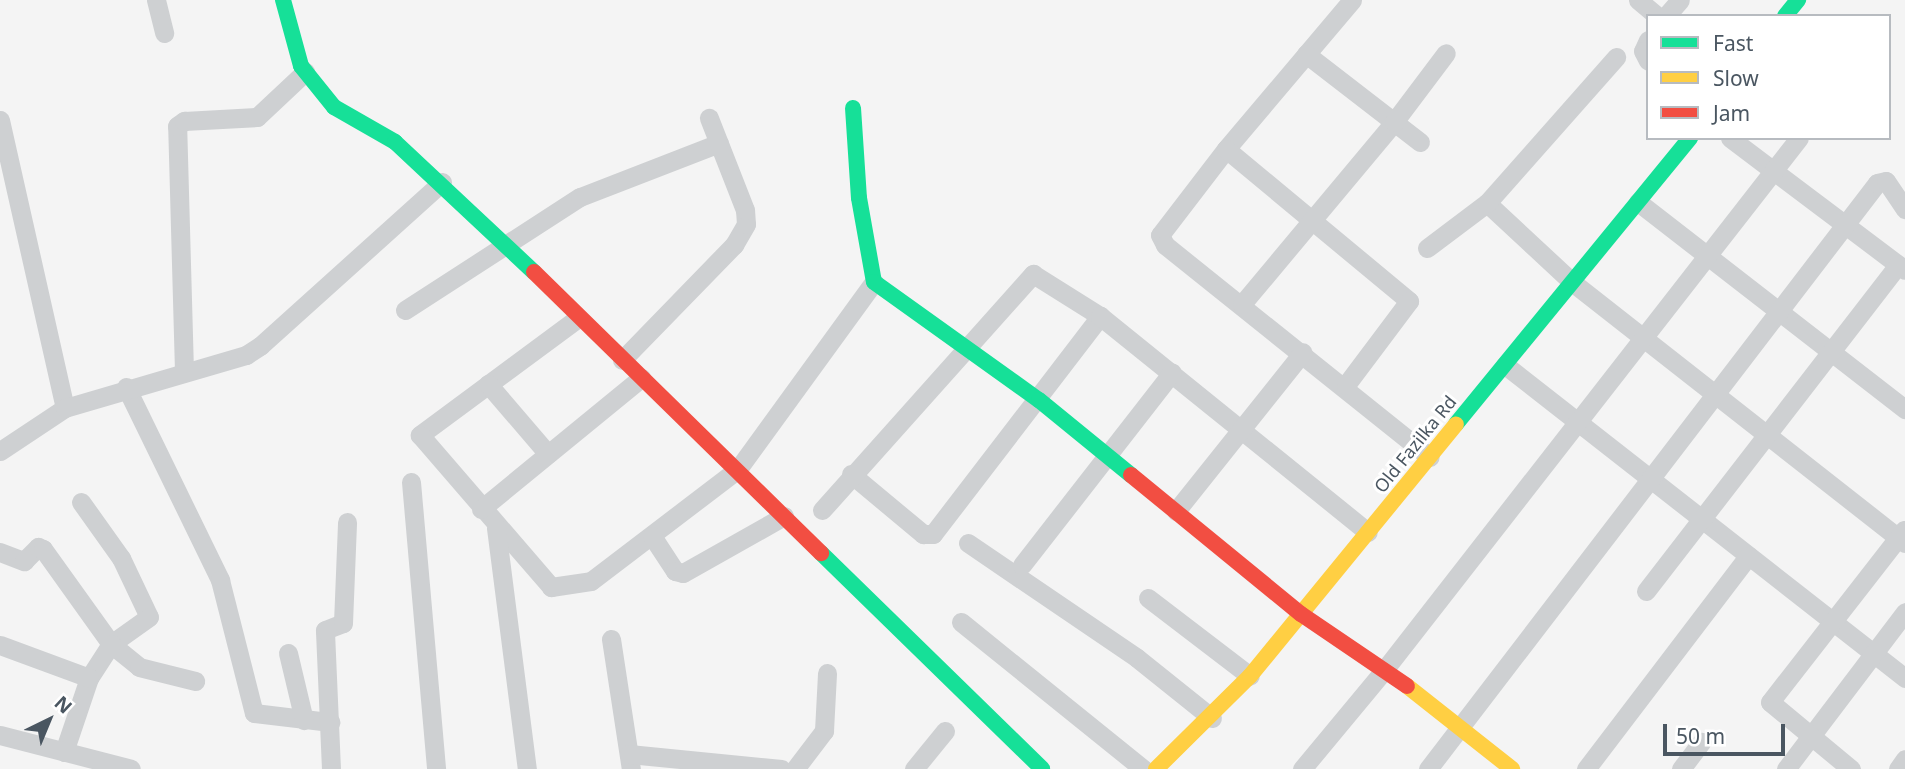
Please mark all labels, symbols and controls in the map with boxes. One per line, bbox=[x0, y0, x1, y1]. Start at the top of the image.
legend bbox=[1646, 14, 1891, 140]
text: Fast bbox=[1713, 29, 1753, 57]
text: Slow bbox=[1713, 64, 1759, 92]
text: Jam bbox=[1713, 99, 1750, 127]
street label: Old Fazilka Rd bbox=[1369, 391, 1461, 497]
north arrow bbox=[14, 685, 84, 755]
text: N bbox=[49, 690, 78, 719]
scale bar bbox=[1667, 710, 1790, 754]
text: 50 m bbox=[1676, 722, 1725, 750]

